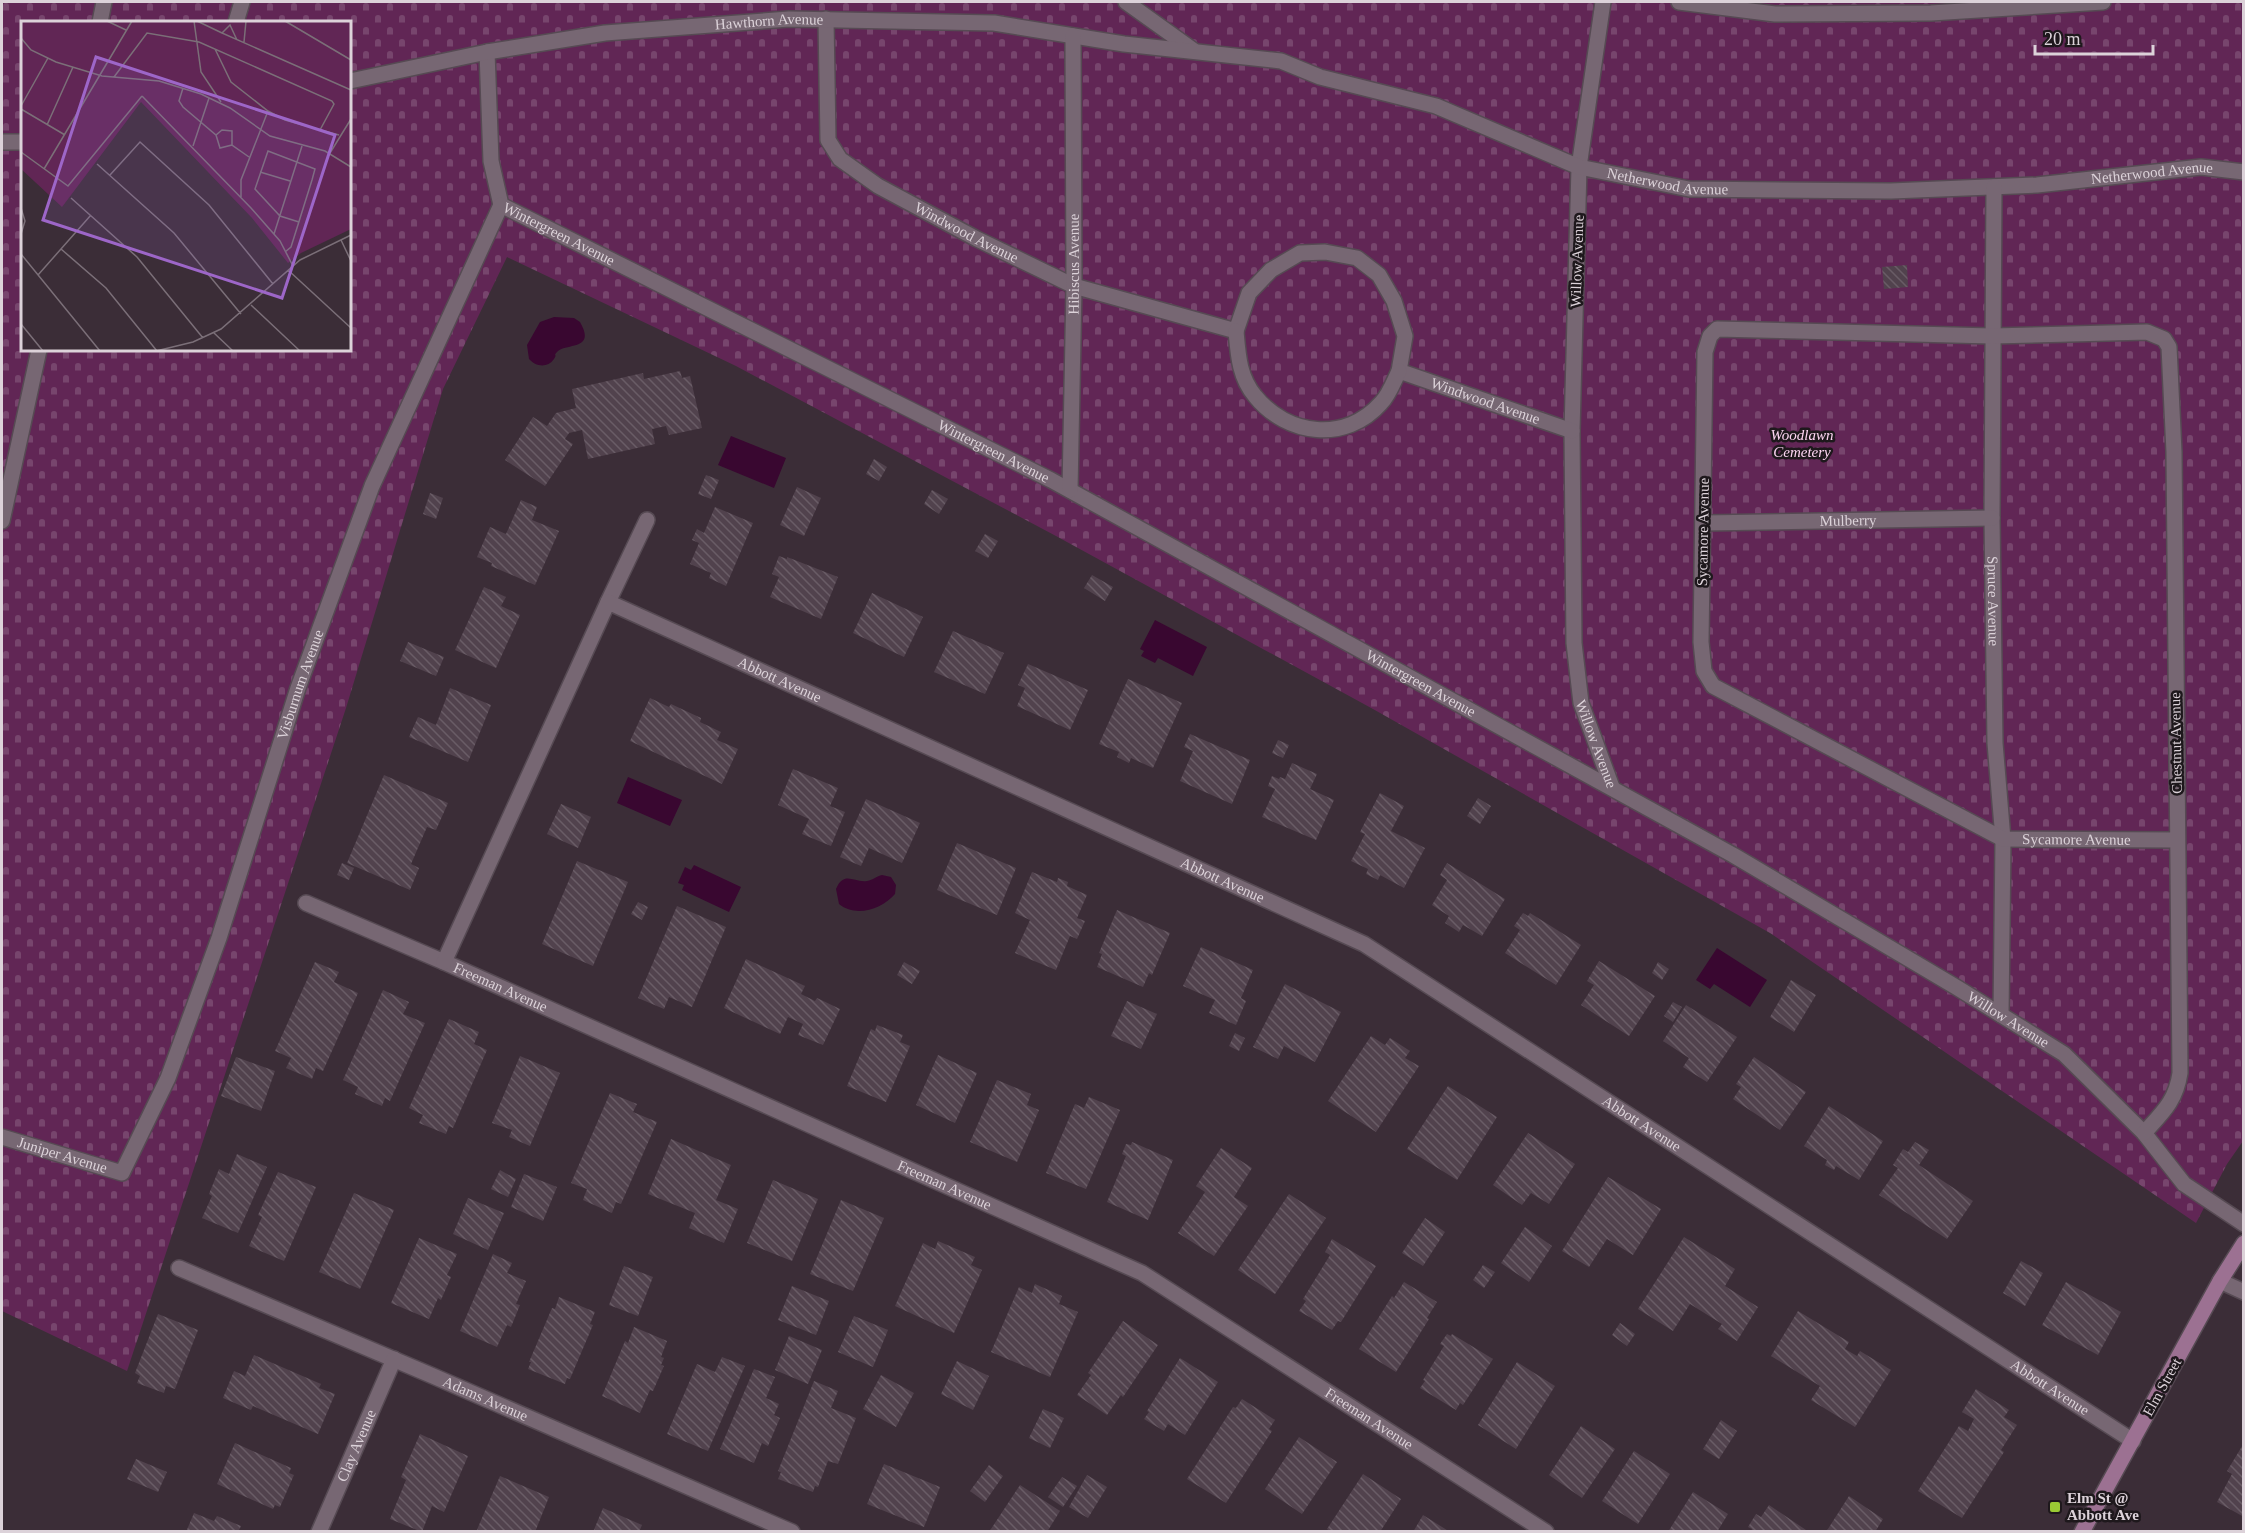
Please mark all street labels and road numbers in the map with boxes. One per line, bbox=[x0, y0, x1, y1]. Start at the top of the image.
street label: Hawthorn Avenue bbox=[714, 11, 824, 33]
street label: Netherwood Avenue bbox=[2090, 159, 2214, 187]
street label: Netherwood Avenue bbox=[1606, 165, 1729, 198]
street label: Wintergreen Avenue bbox=[501, 199, 618, 269]
street label: Windwood Avenue bbox=[912, 199, 1021, 266]
street label: Hibiscus Avenue bbox=[1065, 213, 1082, 315]
street label: Willow Avenue bbox=[1567, 214, 1587, 308]
street label: Windwood Avenue bbox=[1429, 375, 1542, 427]
street label: Wintergreen Avenue bbox=[935, 417, 1052, 486]
street label: Sycamore Avenue bbox=[1694, 477, 1712, 586]
street label: Mulberry bbox=[1820, 512, 1877, 529]
street label: Spruce Avenue bbox=[1985, 556, 2002, 647]
street label: Visburnum Avenue bbox=[274, 627, 327, 742]
street label: Wintergreen Avenue bbox=[1363, 647, 1479, 720]
street label: Abbott Avenue bbox=[735, 654, 824, 706]
street label: Chestnut Avenue bbox=[2167, 692, 2185, 794]
street label: Willow Avenue bbox=[1573, 698, 1620, 791]
street label: Sycamore Avenue bbox=[2022, 831, 2131, 848]
street label: Abbott Avenue bbox=[1178, 854, 1267, 906]
street label: Freeman Avenue bbox=[451, 959, 550, 1015]
street label: Willow Avenue bbox=[1965, 988, 2052, 1051]
street label: Abbott Avenue bbox=[1599, 1092, 1684, 1155]
street label: Juniper Avenue bbox=[16, 1134, 109, 1176]
street label: Freeman Avenue bbox=[895, 1157, 994, 1213]
street label: Elm Street bbox=[2140, 1355, 2185, 1419]
street label: Abbott Avenue bbox=[2008, 1356, 2092, 1419]
street label: Adams Avenue bbox=[440, 1373, 531, 1424]
street label: Freeman Avenue bbox=[1322, 1385, 1416, 1453]
street label: Clay Avenue bbox=[334, 1407, 379, 1484]

